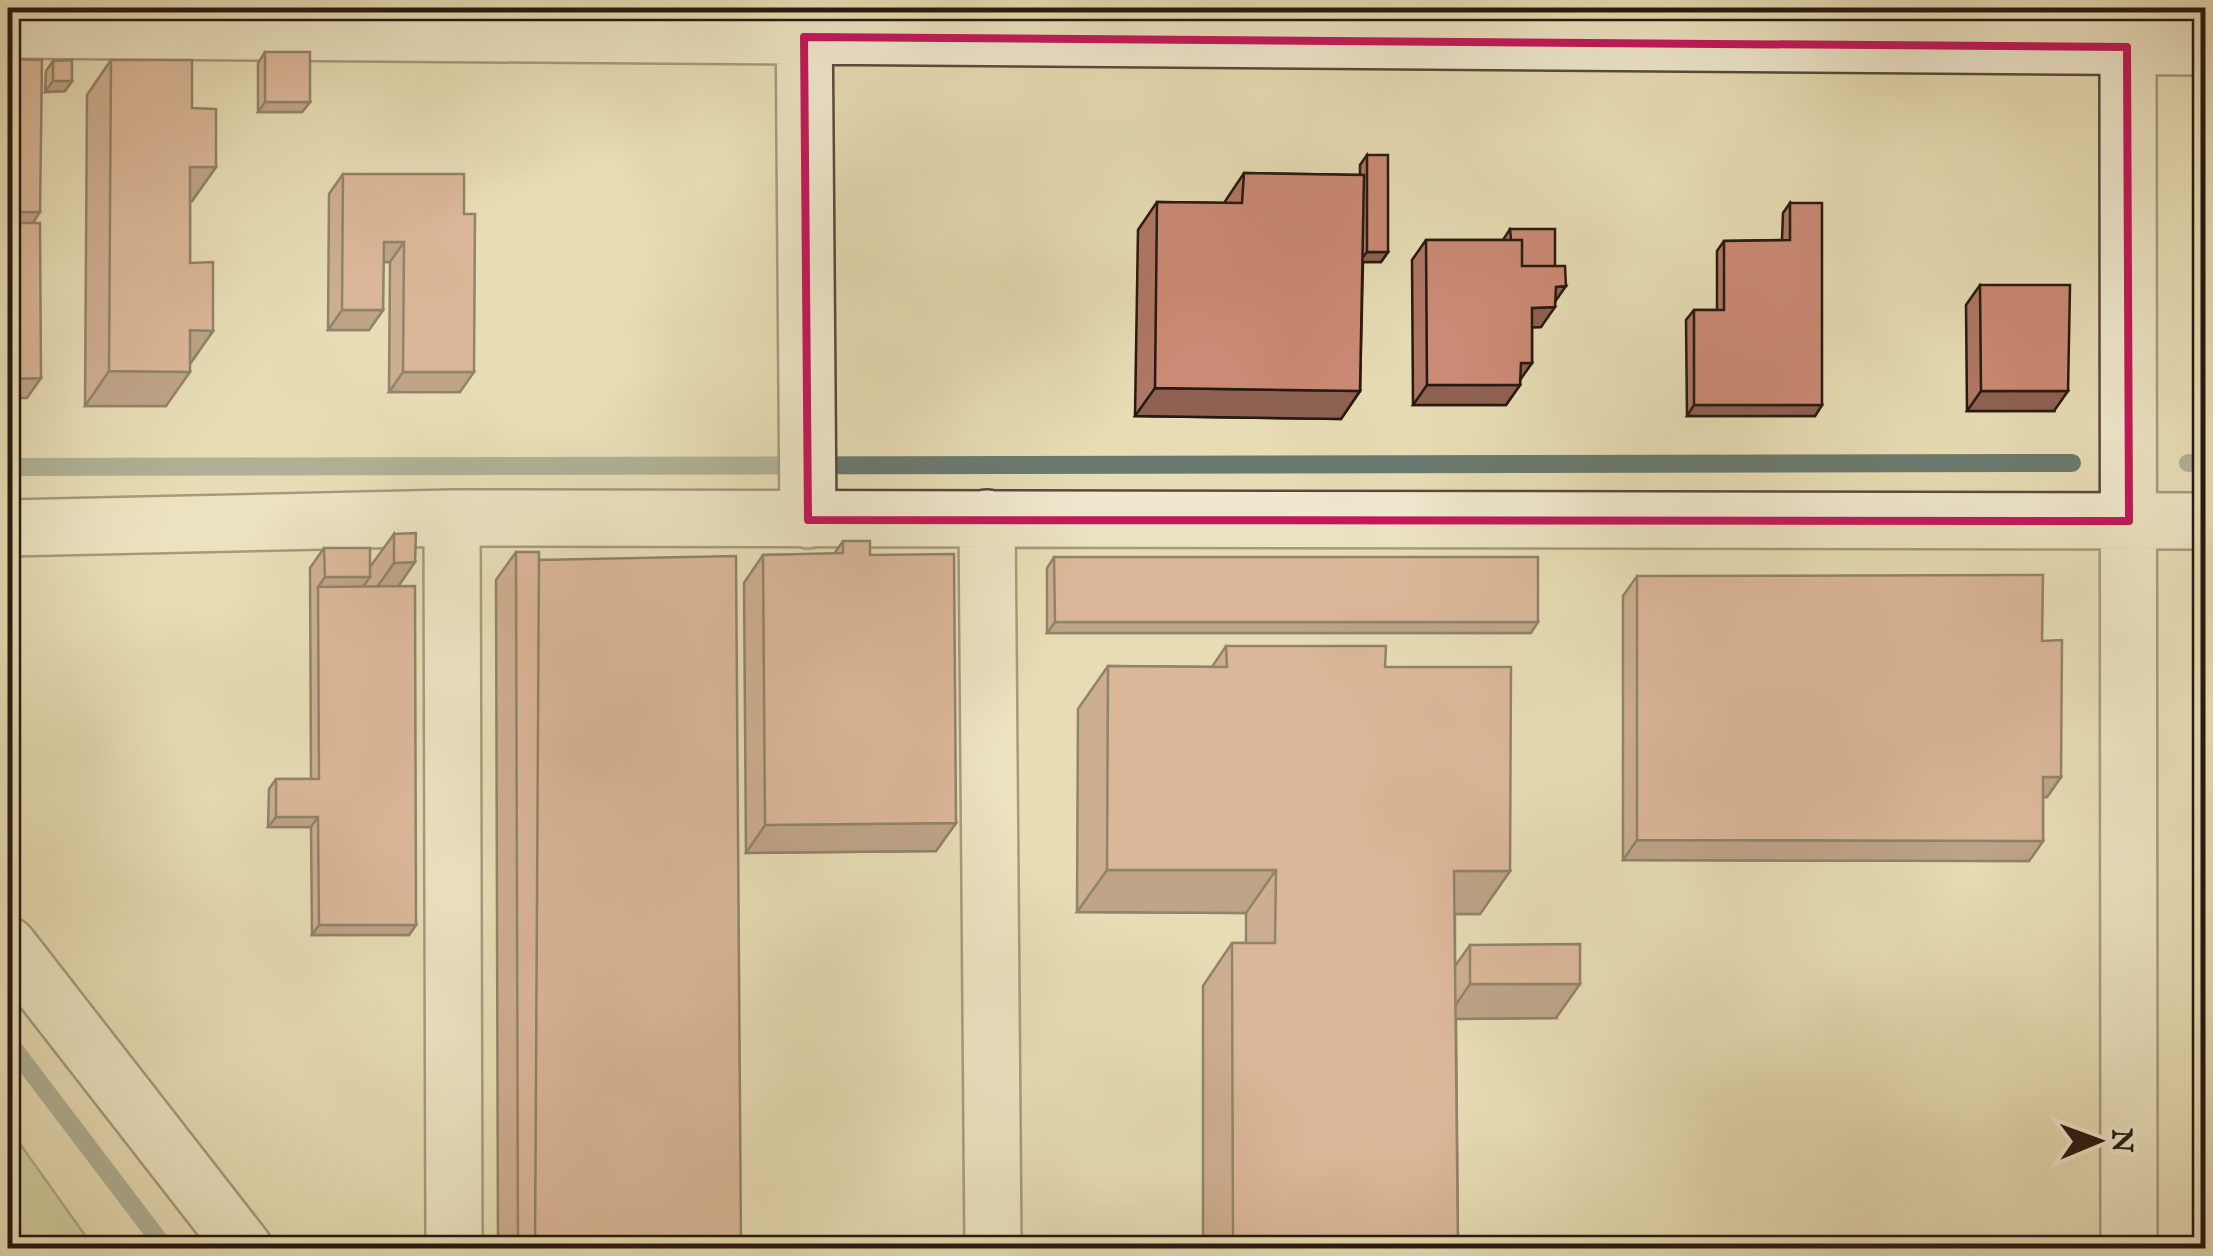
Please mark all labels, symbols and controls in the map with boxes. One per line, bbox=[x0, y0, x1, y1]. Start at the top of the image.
north arrow bbox=[2048, 1091, 2148, 1191]
text: N bbox=[2103, 1127, 2138, 1153]

